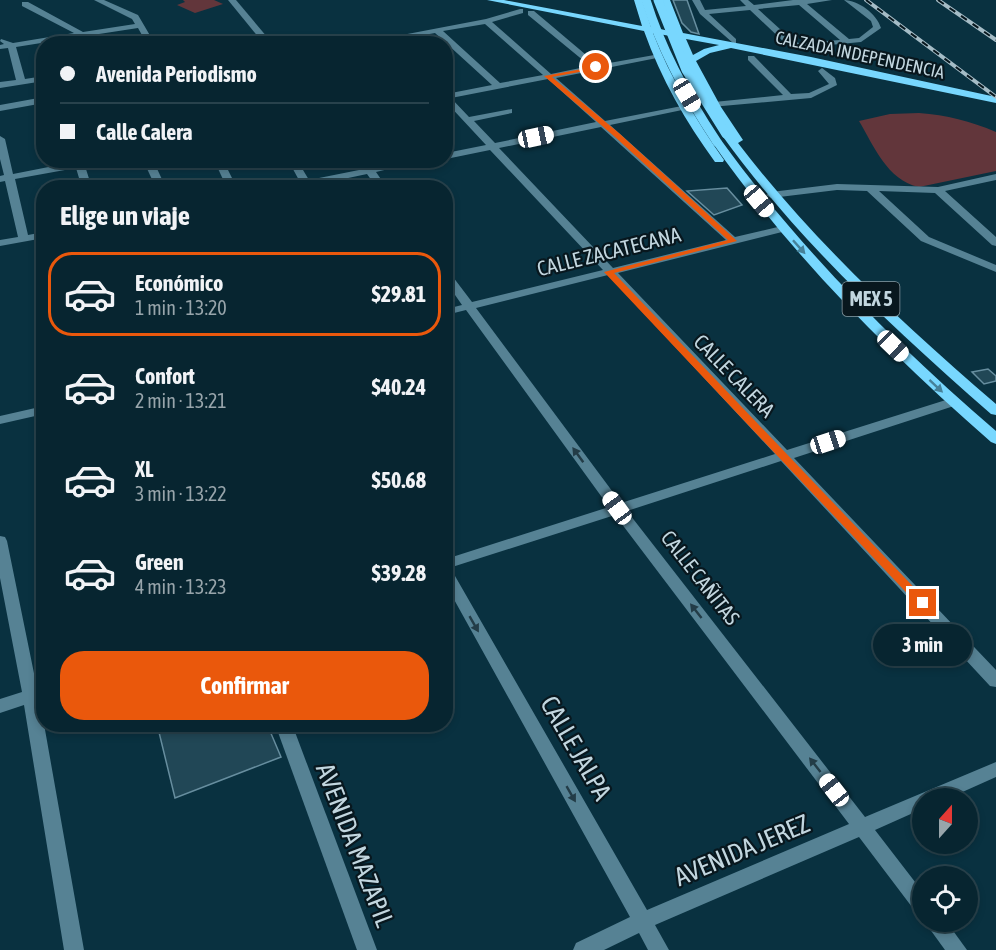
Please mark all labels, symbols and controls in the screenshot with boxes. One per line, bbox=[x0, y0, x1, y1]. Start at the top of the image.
street label: CALZADA INDEPENDENCIA bbox=[774, 26, 947, 83]
route start bbox=[582, 53, 609, 80]
text: Avenida Periodismo bbox=[96, 61, 257, 87]
car bbox=[670, 75, 704, 115]
text: Calle Calera bbox=[96, 119, 193, 145]
car bbox=[517, 124, 555, 150]
car bbox=[741, 181, 777, 221]
text: Elige un viaje bbox=[60, 200, 190, 231]
street label: CALLE ZACATECANA bbox=[535, 221, 684, 280]
one-way arrow bbox=[792, 240, 806, 255]
icon: car bbox=[63, 267, 117, 321]
text: Económico bbox=[135, 270, 223, 296]
text: $29.81 bbox=[371, 281, 426, 307]
road number: MEX 5 bbox=[842, 282, 900, 316]
text: 1 min · 13:20 bbox=[135, 296, 227, 319]
car bbox=[874, 327, 912, 365]
street label: CALLE CALERA bbox=[689, 329, 780, 422]
icon: car bbox=[63, 360, 117, 414]
text: Confort bbox=[135, 363, 195, 389]
text: $40.24 bbox=[371, 374, 426, 400]
one-way arrow bbox=[928, 379, 943, 393]
text: 2 min · 13:21 bbox=[135, 389, 227, 412]
car bbox=[808, 428, 848, 456]
one-way arrow bbox=[572, 448, 584, 463]
icon: car bbox=[63, 453, 117, 507]
text: XL bbox=[135, 456, 153, 482]
text: $50.68 bbox=[371, 467, 426, 493]
text: 3 min · 13:22 bbox=[135, 482, 227, 505]
car bbox=[599, 488, 635, 528]
street label: CALLE CAÑITAS bbox=[657, 526, 745, 629]
icon: car bbox=[63, 546, 117, 600]
text: Green bbox=[135, 549, 184, 575]
text: $39.28 bbox=[371, 560, 426, 586]
text: 4 min · 13:23 bbox=[135, 575, 227, 598]
route end bbox=[909, 589, 936, 616]
one-way arrow bbox=[690, 603, 702, 618]
one-way arrow bbox=[469, 616, 480, 632]
callout: 3 min bbox=[874, 624, 972, 666]
text: 3 min bbox=[902, 633, 943, 656]
button: Confirmar bbox=[60, 651, 429, 720]
street label: CALLE JALPA bbox=[534, 691, 618, 805]
one-way arrow bbox=[808, 757, 821, 773]
street label: AVENIDA MAZAPIL bbox=[310, 759, 400, 931]
car bbox=[816, 770, 852, 810]
one-way arrow bbox=[565, 786, 576, 802]
north arrow bbox=[912, 788, 978, 854]
map controls bbox=[912, 788, 978, 932]
street label: AVENIDA JEREZ bbox=[670, 808, 814, 892]
button: locate bbox=[912, 866, 978, 932]

